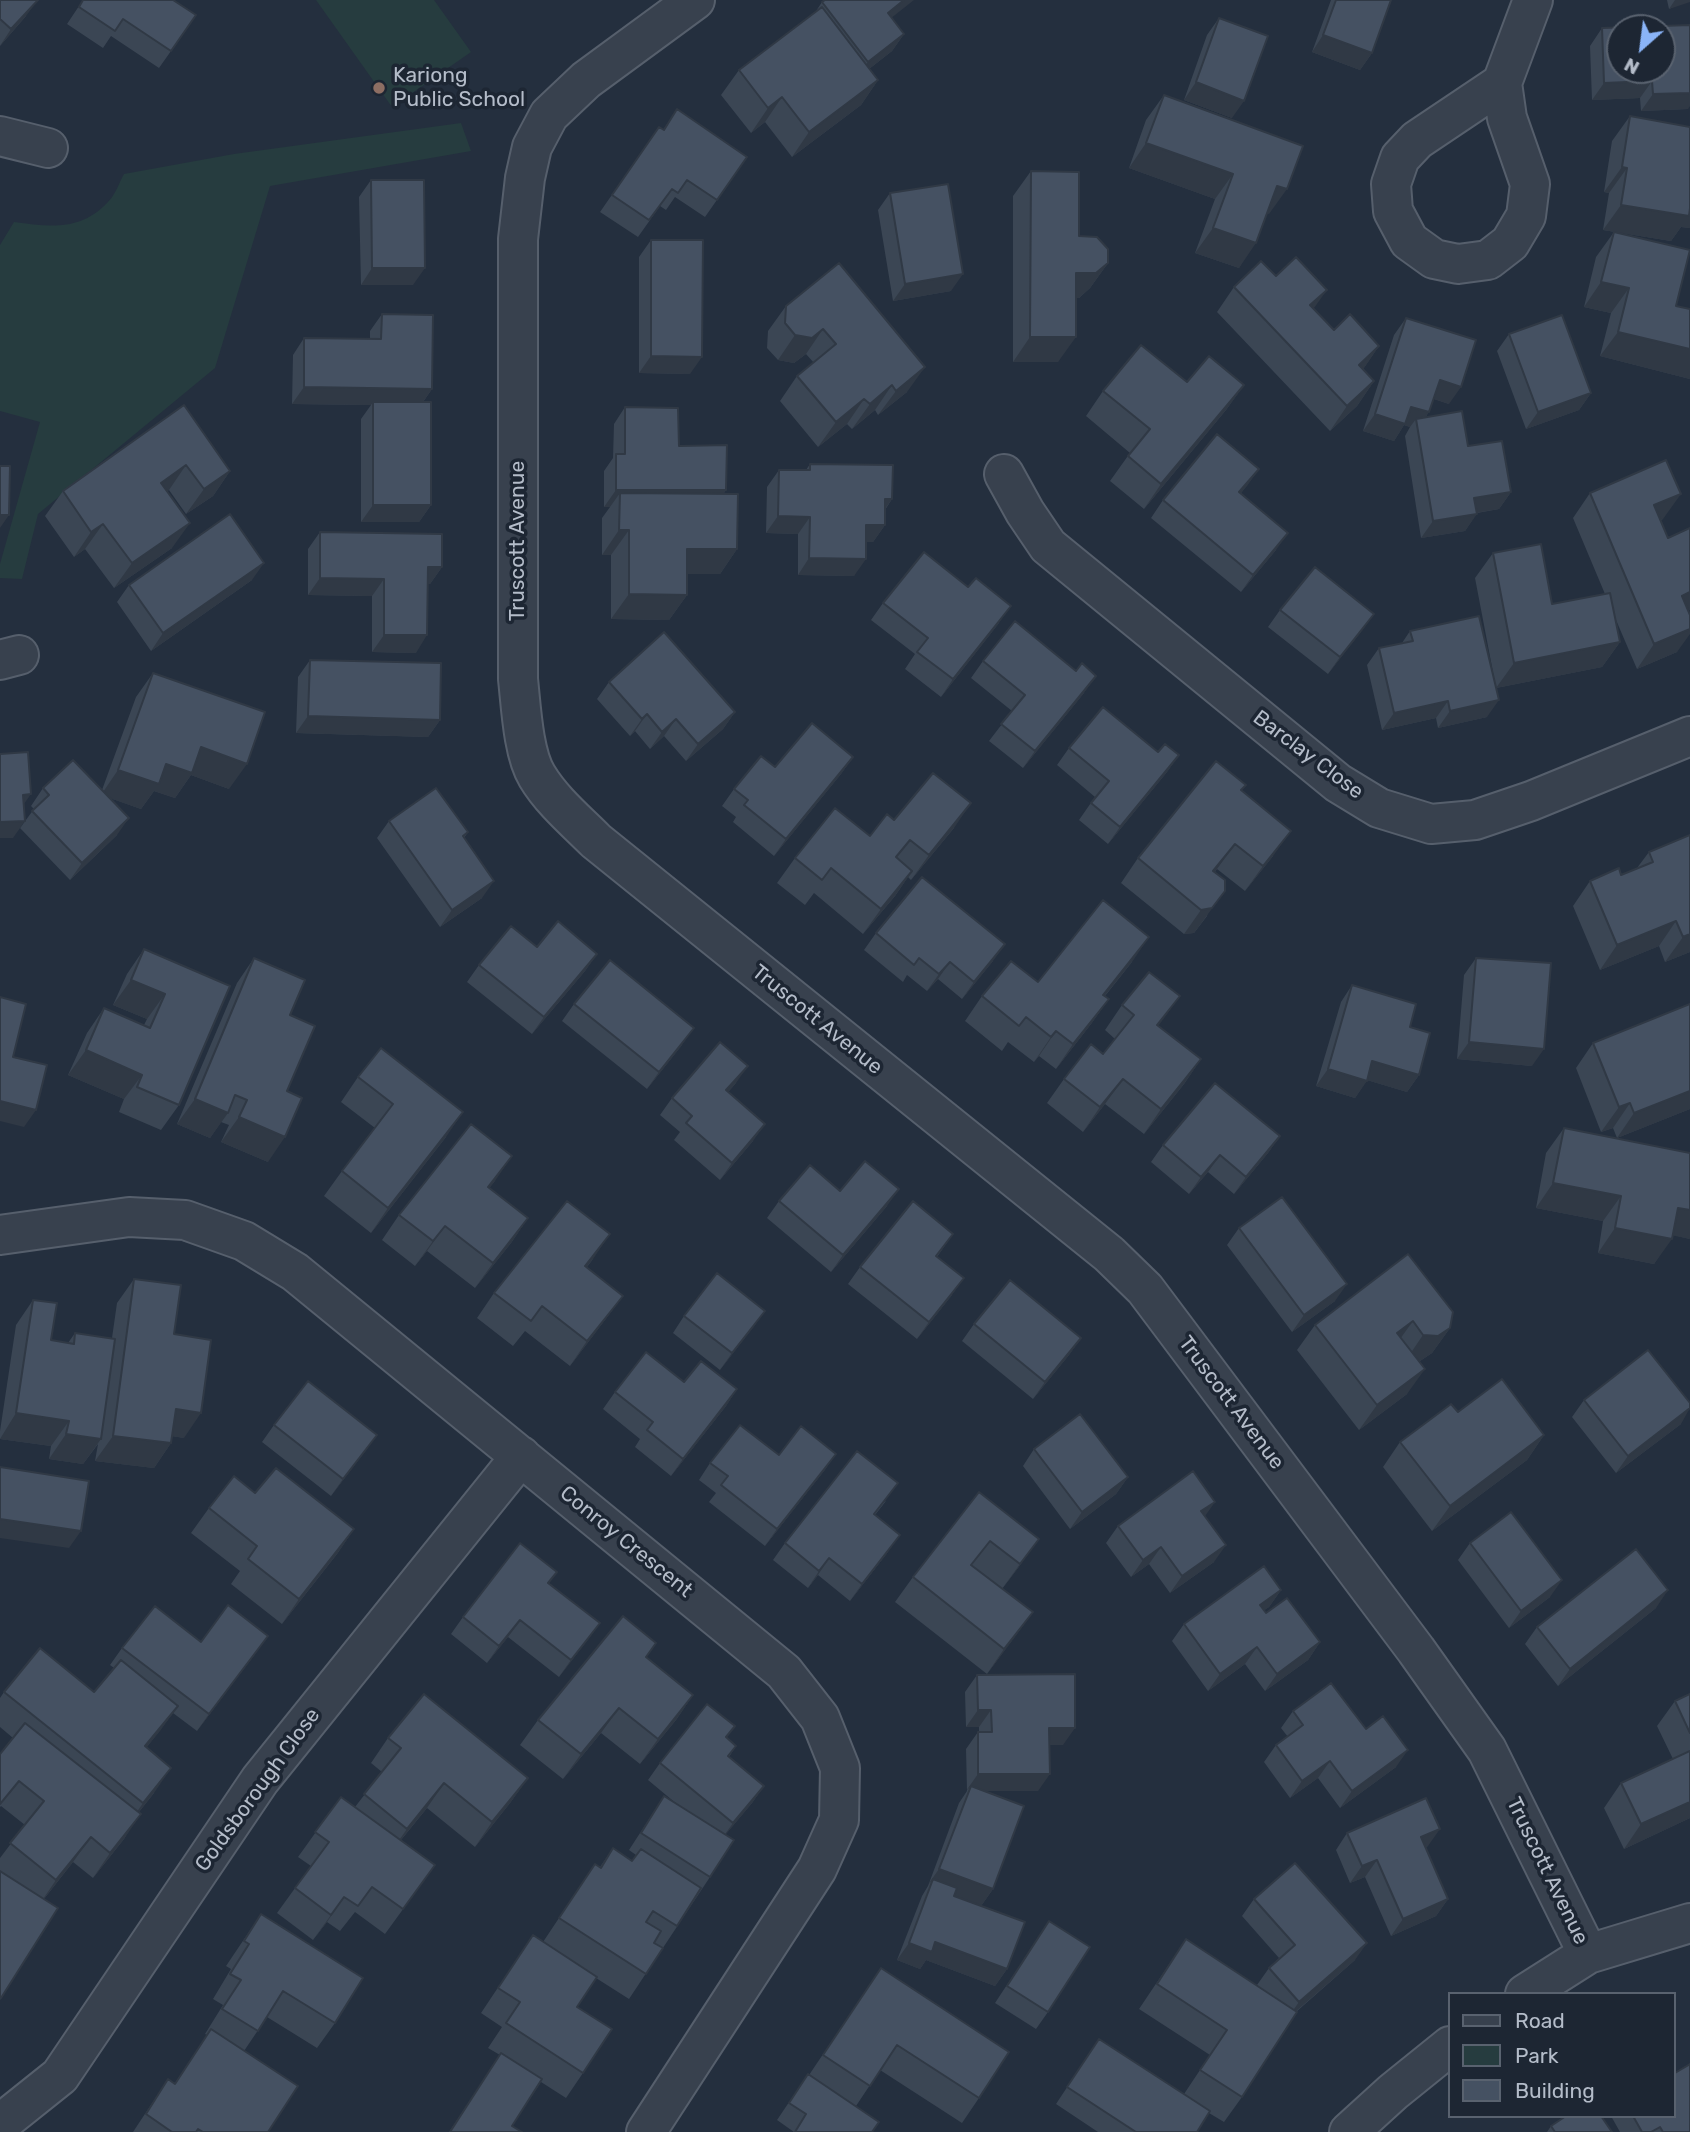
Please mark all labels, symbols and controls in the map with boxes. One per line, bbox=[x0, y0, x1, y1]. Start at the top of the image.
north arrow bbox=[1606, 14, 1676, 84]
text: N bbox=[1620, 53, 1643, 80]
place label: Kariong Public School bbox=[393, 63, 525, 113]
marker: Kariong Public School bbox=[371, 80, 387, 96]
street label: Truscott Avenue bbox=[505, 461, 531, 621]
street label: Barclay Close bbox=[1248, 705, 1368, 805]
street label: Truscott Avenue bbox=[747, 960, 887, 1080]
street label: Truscott Avenue bbox=[1173, 1331, 1289, 1475]
street label: Conroy Crescent bbox=[555, 1481, 697, 1603]
street label: Goldsborough Close bbox=[190, 1703, 326, 1877]
street label: Truscott Avenue bbox=[1501, 1793, 1593, 1949]
legend bbox=[1448, 1992, 1676, 2118]
text: Road bbox=[1515, 2008, 1565, 2033]
text: Park bbox=[1515, 2043, 1559, 2068]
text: Building bbox=[1515, 2078, 1595, 2103]

